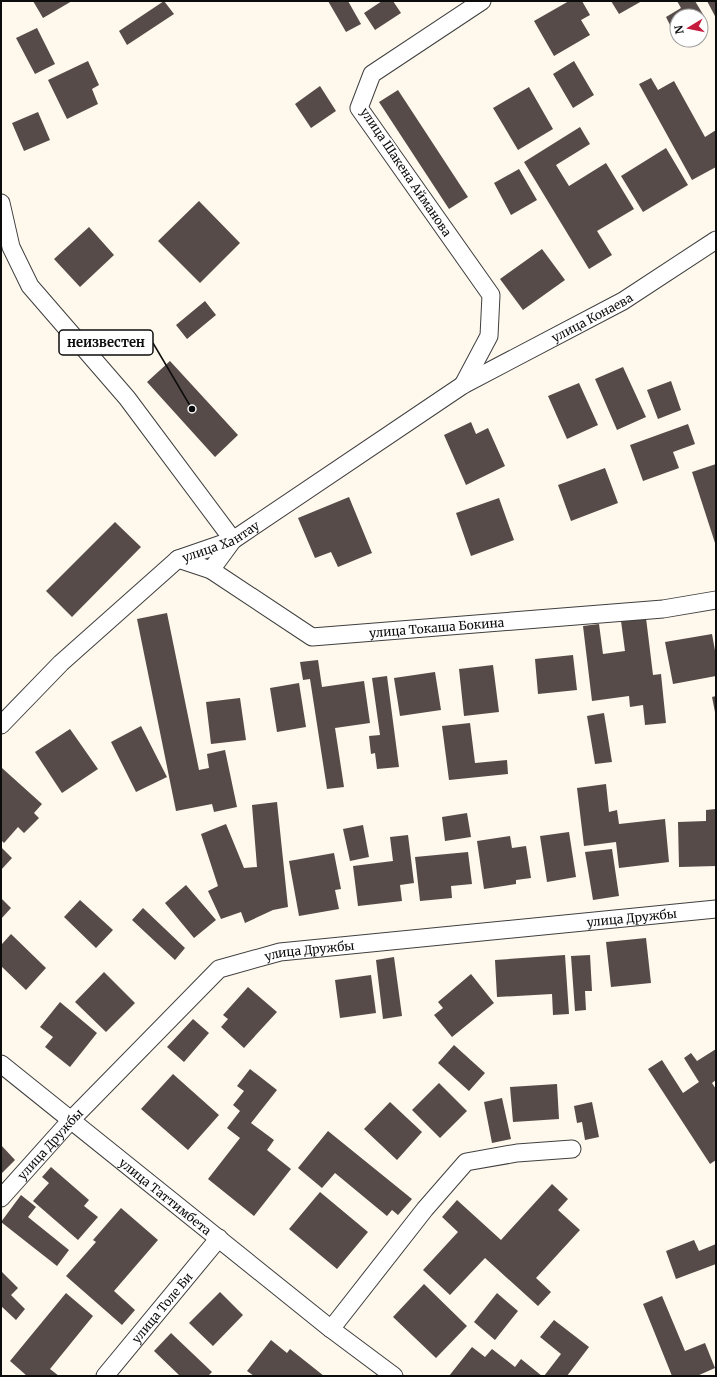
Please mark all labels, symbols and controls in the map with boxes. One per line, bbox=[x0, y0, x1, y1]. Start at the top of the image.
north arrow bbox=[669, 8, 709, 48]
text: N bbox=[671, 24, 687, 35]
street label: улица Шакена Айманова bbox=[357, 105, 455, 240]
street label: улица Конаева bbox=[549, 289, 636, 345]
callout: неизвестен bbox=[59, 330, 153, 355]
text: неизвестен bbox=[67, 334, 145, 351]
street label: улица Хантау bbox=[180, 517, 262, 565]
street label: улица Токаша Бокина bbox=[369, 614, 505, 640]
street label: улица Дружбы bbox=[586, 905, 678, 929]
street label: улица Дружбы bbox=[263, 937, 355, 963]
street label: улица Дружбы bbox=[14, 1105, 86, 1182]
street label: улица Таттимбета bbox=[116, 1155, 215, 1238]
street label: улица Толе Би bbox=[128, 1269, 195, 1346]

